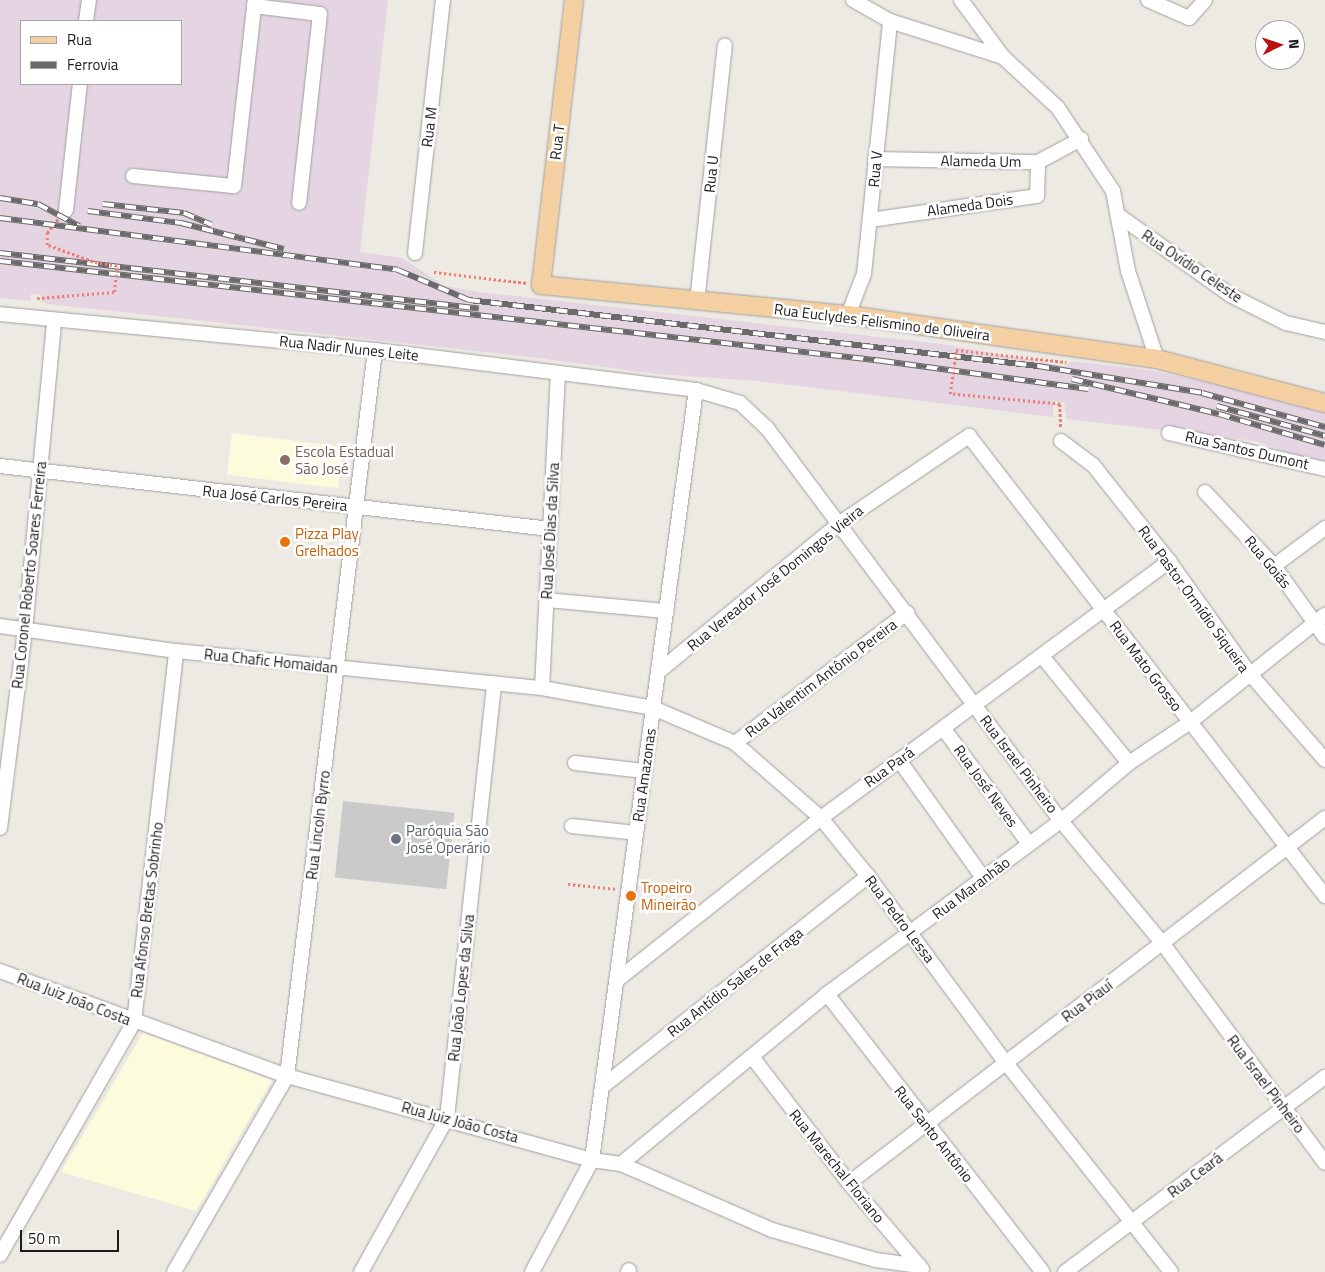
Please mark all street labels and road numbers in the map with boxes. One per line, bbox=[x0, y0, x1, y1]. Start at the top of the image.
street label: Rua M bbox=[418, 106, 440, 148]
street label: Rua T bbox=[546, 123, 568, 161]
street label: Rua V bbox=[864, 150, 886, 188]
street label: Alameda Um bbox=[940, 151, 1022, 171]
street label: Rua U bbox=[700, 154, 722, 194]
street label: Alameda Dois bbox=[926, 190, 1014, 220]
street label: Rua Ovídio Celeste bbox=[1138, 226, 1246, 306]
street label: Rua Euclydes Felismino de Oliveira bbox=[773, 300, 991, 344]
street label: Rua Nadir Nunes Leite bbox=[278, 332, 420, 364]
street label: Rua Santos Dumont bbox=[1183, 427, 1311, 473]
street label: Rua Coronel Roberto Soares Ferreira bbox=[8, 460, 50, 690]
street label: Rua José Dias da Silva bbox=[537, 462, 563, 600]
street label: Rua José Carlos Pereira bbox=[202, 481, 348, 515]
street label: Rua Vereador José Domingos Vieira bbox=[683, 501, 867, 655]
street label: Rua Pastor Ormídio Siqueira bbox=[1135, 522, 1253, 676]
street label: Rua Goiás bbox=[1241, 532, 1295, 592]
street label: Rua Valentim Antônio Pereira bbox=[742, 615, 900, 741]
street label: Rua Mato Grosso bbox=[1106, 617, 1186, 715]
street label: Rua Chafic Homaidan bbox=[203, 645, 339, 677]
street label: Rua Israel Pinheiro bbox=[976, 712, 1062, 816]
street label: Rua Amazonas bbox=[629, 727, 659, 823]
street label: Rua José Neves bbox=[950, 741, 1022, 831]
street label: Rua Pará bbox=[861, 743, 917, 791]
street label: Rua Lincoln Byrro bbox=[302, 769, 334, 881]
street label: Rua Afonso Bretas Sobrinho bbox=[127, 821, 167, 999]
street label: Rua Maranhão bbox=[929, 853, 1013, 923]
street label: Rua Pedro Lessa bbox=[861, 872, 939, 966]
street label: Rua João Lopes da Silva bbox=[444, 914, 478, 1062]
street label: Rua Antídio Sales de Fraga bbox=[664, 923, 806, 1041]
street label: Rua Juiz João Costa bbox=[15, 969, 133, 1029]
street label: Rua Piauí bbox=[1058, 976, 1116, 1026]
street label: Rua Israel Pinheiro bbox=[1223, 1032, 1309, 1136]
street label: Rua Santo Antônio bbox=[891, 1082, 977, 1186]
street label: Rua Juiz João Costa bbox=[400, 1098, 520, 1146]
street label: Rua Marechal Floriano bbox=[786, 1106, 888, 1226]
street label: Rua Ceará bbox=[1164, 1149, 1226, 1201]

